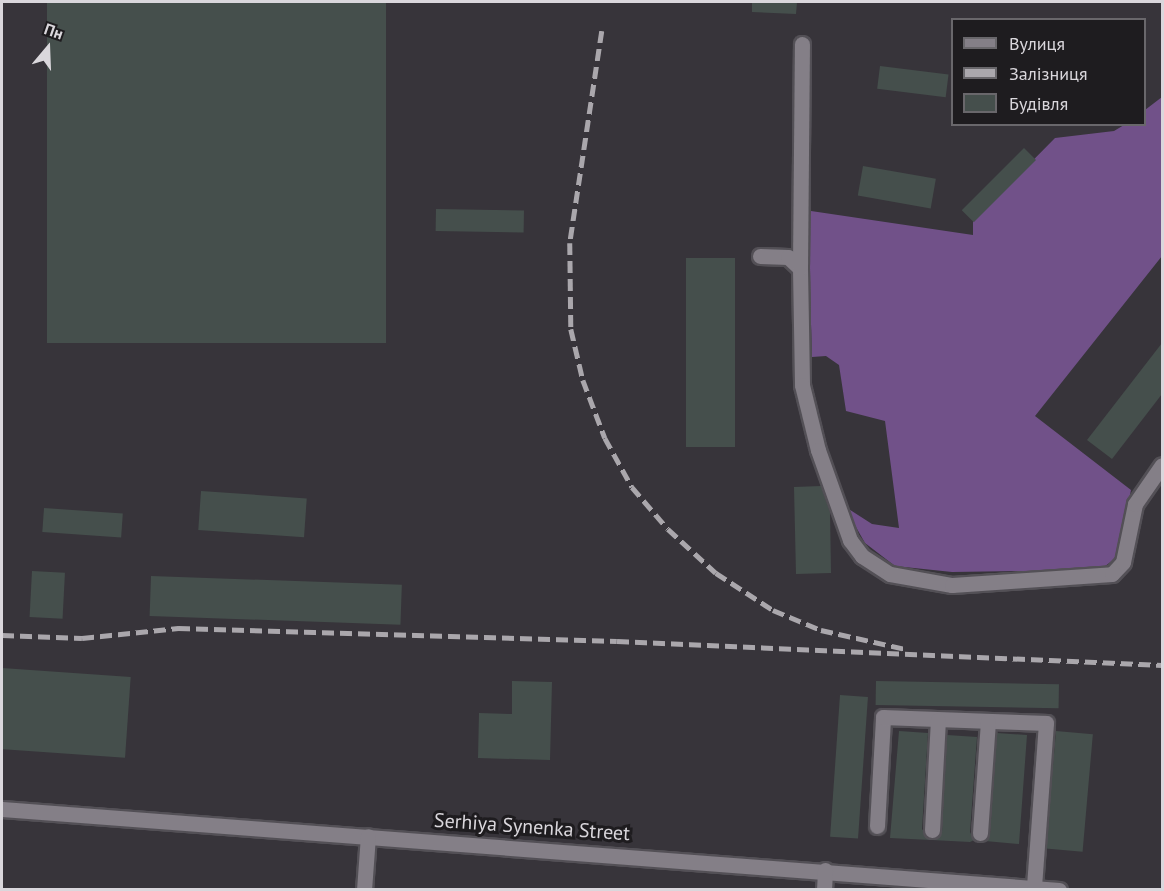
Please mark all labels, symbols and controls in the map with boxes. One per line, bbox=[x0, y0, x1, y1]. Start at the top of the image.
north arrow bbox=[18, 18, 78, 78]
text: Пн bbox=[42, 18, 66, 43]
legend bbox=[951, 18, 1146, 126]
text: Вулиця bbox=[1009, 32, 1065, 55]
text: Залізниця bbox=[1009, 62, 1087, 85]
text: Будівля bbox=[1009, 92, 1068, 115]
street label: Serhiya Synenka Street bbox=[433, 808, 631, 846]

